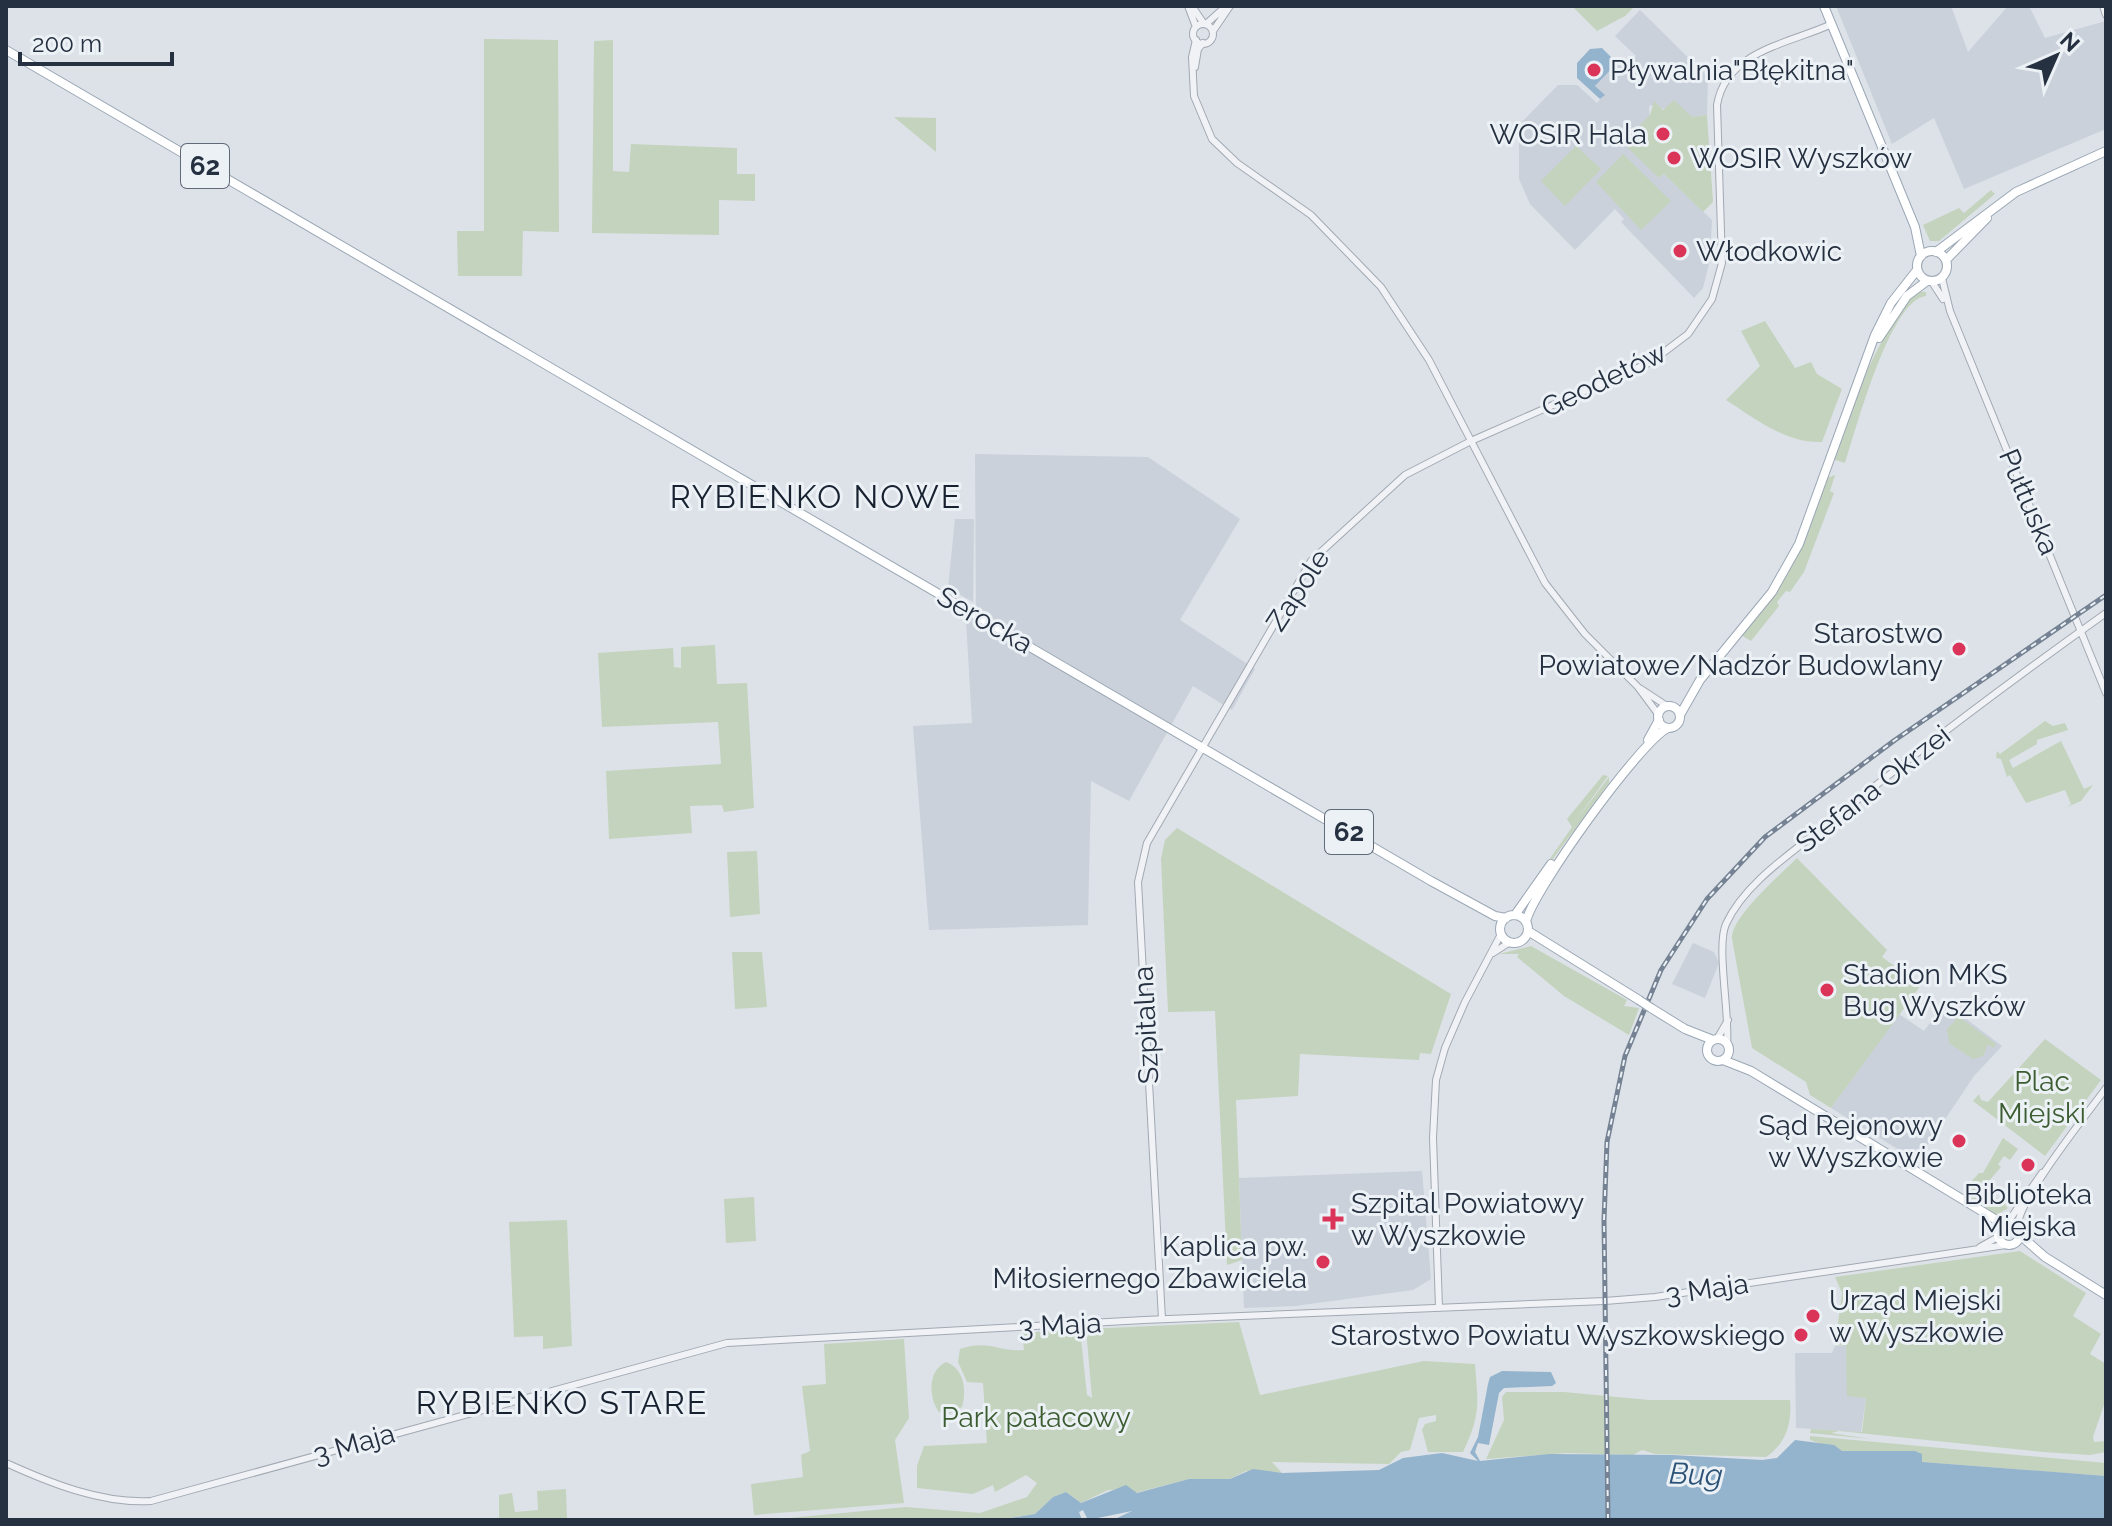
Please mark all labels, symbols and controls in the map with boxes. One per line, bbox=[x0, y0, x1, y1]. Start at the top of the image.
scale bar bbox=[20, 16, 172, 66]
north arrow bbox=[2016, 16, 2096, 96]
text: N bbox=[2055, 27, 2085, 57]
text: 200 m bbox=[32, 29, 102, 58]
place label: Pływalnia"Błękitna" bbox=[1610, 54, 1854, 87]
marker: Pływalnia"Błękitna" bbox=[1585, 61, 1603, 79]
place label: WOSIR Hala bbox=[1489, 118, 1647, 151]
marker: WOSIR Hala bbox=[1654, 125, 1672, 143]
place label: WOSIR Wyszków bbox=[1690, 142, 1912, 175]
road number: 62 bbox=[181, 144, 229, 188]
marker: WOSIR Wyszków bbox=[1665, 149, 1683, 167]
place label: Włodkowic bbox=[1696, 235, 1842, 268]
marker: Włodkowic bbox=[1671, 242, 1689, 260]
street label: Geodetów bbox=[1536, 335, 1672, 424]
street label: Pułtuska bbox=[1992, 444, 2066, 560]
district label: RYBIENKO NOWE bbox=[670, 478, 962, 515]
street label: Zapole bbox=[1259, 543, 1337, 637]
street label: Serocka bbox=[931, 579, 1039, 661]
place label: Starostwo Powiatowe/Nadzór Budowlany bbox=[1539, 617, 1943, 682]
marker: Starostwo Powiatowe/Nadzór Budowlany bbox=[1950, 640, 1968, 658]
street label: Stefana Okrzei bbox=[1789, 718, 1957, 860]
road number: 62 bbox=[1325, 810, 1373, 854]
place label: Stadion MKS Bug Wyszków bbox=[1843, 958, 2026, 1023]
street label: Szpitalna bbox=[1126, 965, 1166, 1085]
marker: Stadion MKS Bug Wyszków bbox=[1818, 981, 1836, 999]
park label: Plac Miejski bbox=[1998, 1065, 2086, 1130]
place label: Sąd Rejonowy w Wyszkowie bbox=[1759, 1109, 1943, 1174]
marker: Sąd Rejonowy w Wyszkowie bbox=[1950, 1132, 1968, 1150]
marker: Biblioteka Miejska bbox=[2019, 1156, 2037, 1174]
place label: Biblioteka Miejska bbox=[1964, 1178, 2092, 1243]
place label: Szpital Powiatowy w Wyszkowie bbox=[1351, 1187, 1584, 1252]
marker: Szpital Powiatowy w Wyszkowie bbox=[1322, 1208, 1344, 1230]
place label: Kaplica pw. Miłosiernego Zbawiciela bbox=[992, 1230, 1307, 1295]
marker: Kaplica pw. Miłosiernego Zbawiciela bbox=[1314, 1253, 1332, 1271]
street label: 3 Maja bbox=[1663, 1267, 1751, 1311]
place label: Urząd Miejski w Wyszkowie bbox=[1829, 1284, 2004, 1349]
street label: 3 Maja bbox=[1018, 1306, 1102, 1344]
marker: Urząd Miejski w Wyszkowie bbox=[1804, 1307, 1822, 1325]
place label: Starostwo Powiatu Wyszkowskiego bbox=[1331, 1319, 1785, 1352]
marker: Starostwo Powiatu Wyszkowskiego bbox=[1792, 1326, 1810, 1344]
district label: RYBIENKO STARE bbox=[416, 1384, 708, 1421]
park label: Park pałacowy bbox=[941, 1401, 1131, 1434]
street label: 3 Maja bbox=[309, 1417, 399, 1471]
water label: Bug bbox=[1668, 1456, 1724, 1492]

